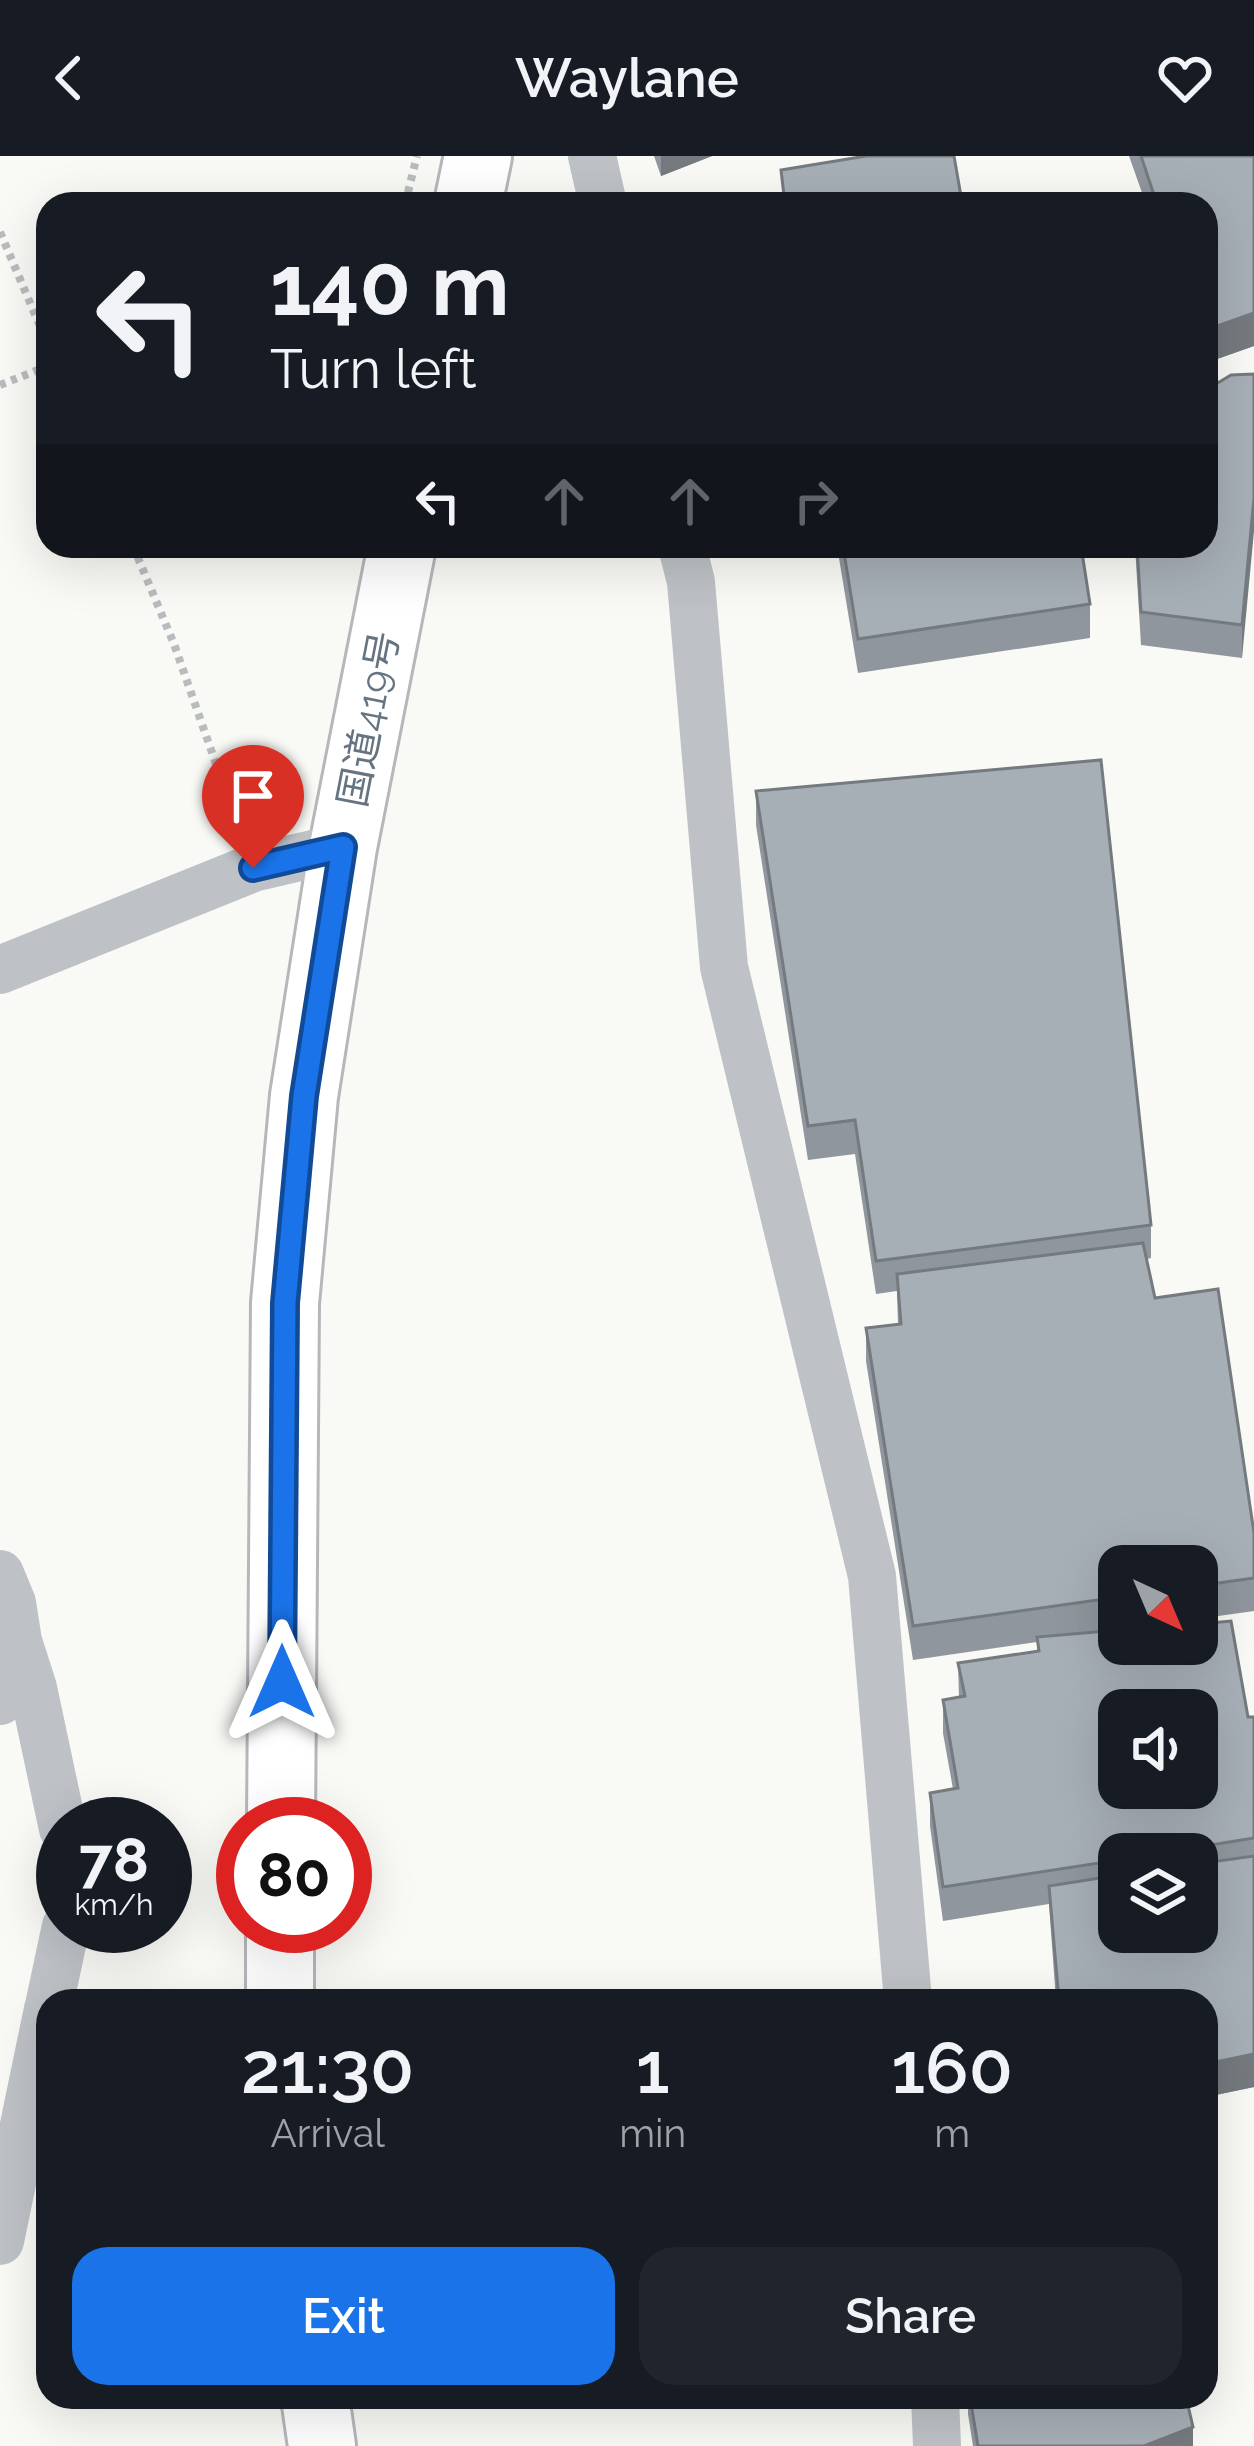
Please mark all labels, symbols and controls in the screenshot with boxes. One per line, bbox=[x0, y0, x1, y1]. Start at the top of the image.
icon: back bbox=[36, 45, 102, 111]
icon: heart bbox=[1152, 45, 1218, 111]
text: Waylane bbox=[515, 46, 739, 110]
text: 140 m bbox=[270, 236, 509, 335]
icon: left bbox=[72, 240, 228, 396]
text: Turn left bbox=[270, 337, 477, 401]
icon: left bbox=[405, 468, 471, 534]
icon: ahead bbox=[531, 468, 597, 534]
icon: ahead bbox=[657, 468, 723, 534]
icon: right bbox=[783, 468, 849, 534]
street label: 国道419号 bbox=[328, 627, 408, 811]
pin bbox=[202, 745, 304, 868]
icon: arrive bbox=[220, 763, 286, 829]
north arrow bbox=[1098, 1545, 1218, 1665]
map controls bbox=[1098, 1545, 1218, 1953]
position arrow bbox=[219, 1619, 345, 1745]
button: sound bbox=[1098, 1689, 1218, 1809]
speed limit sign: 80 bbox=[216, 1797, 372, 1953]
text: 78 bbox=[79, 1825, 149, 1895]
button: layers bbox=[1098, 1833, 1218, 1953]
text: km/h bbox=[74, 1887, 154, 1922]
text: 21:30 bbox=[241, 2025, 414, 2110]
text: 1 bbox=[636, 2025, 670, 2110]
text: 160 bbox=[891, 2025, 1013, 2110]
text: Arrival bbox=[270, 2110, 385, 2156]
text: min bbox=[619, 2110, 686, 2156]
text: m bbox=[934, 2110, 970, 2156]
button: Exit bbox=[72, 2247, 615, 2385]
button: Share bbox=[639, 2247, 1182, 2385]

